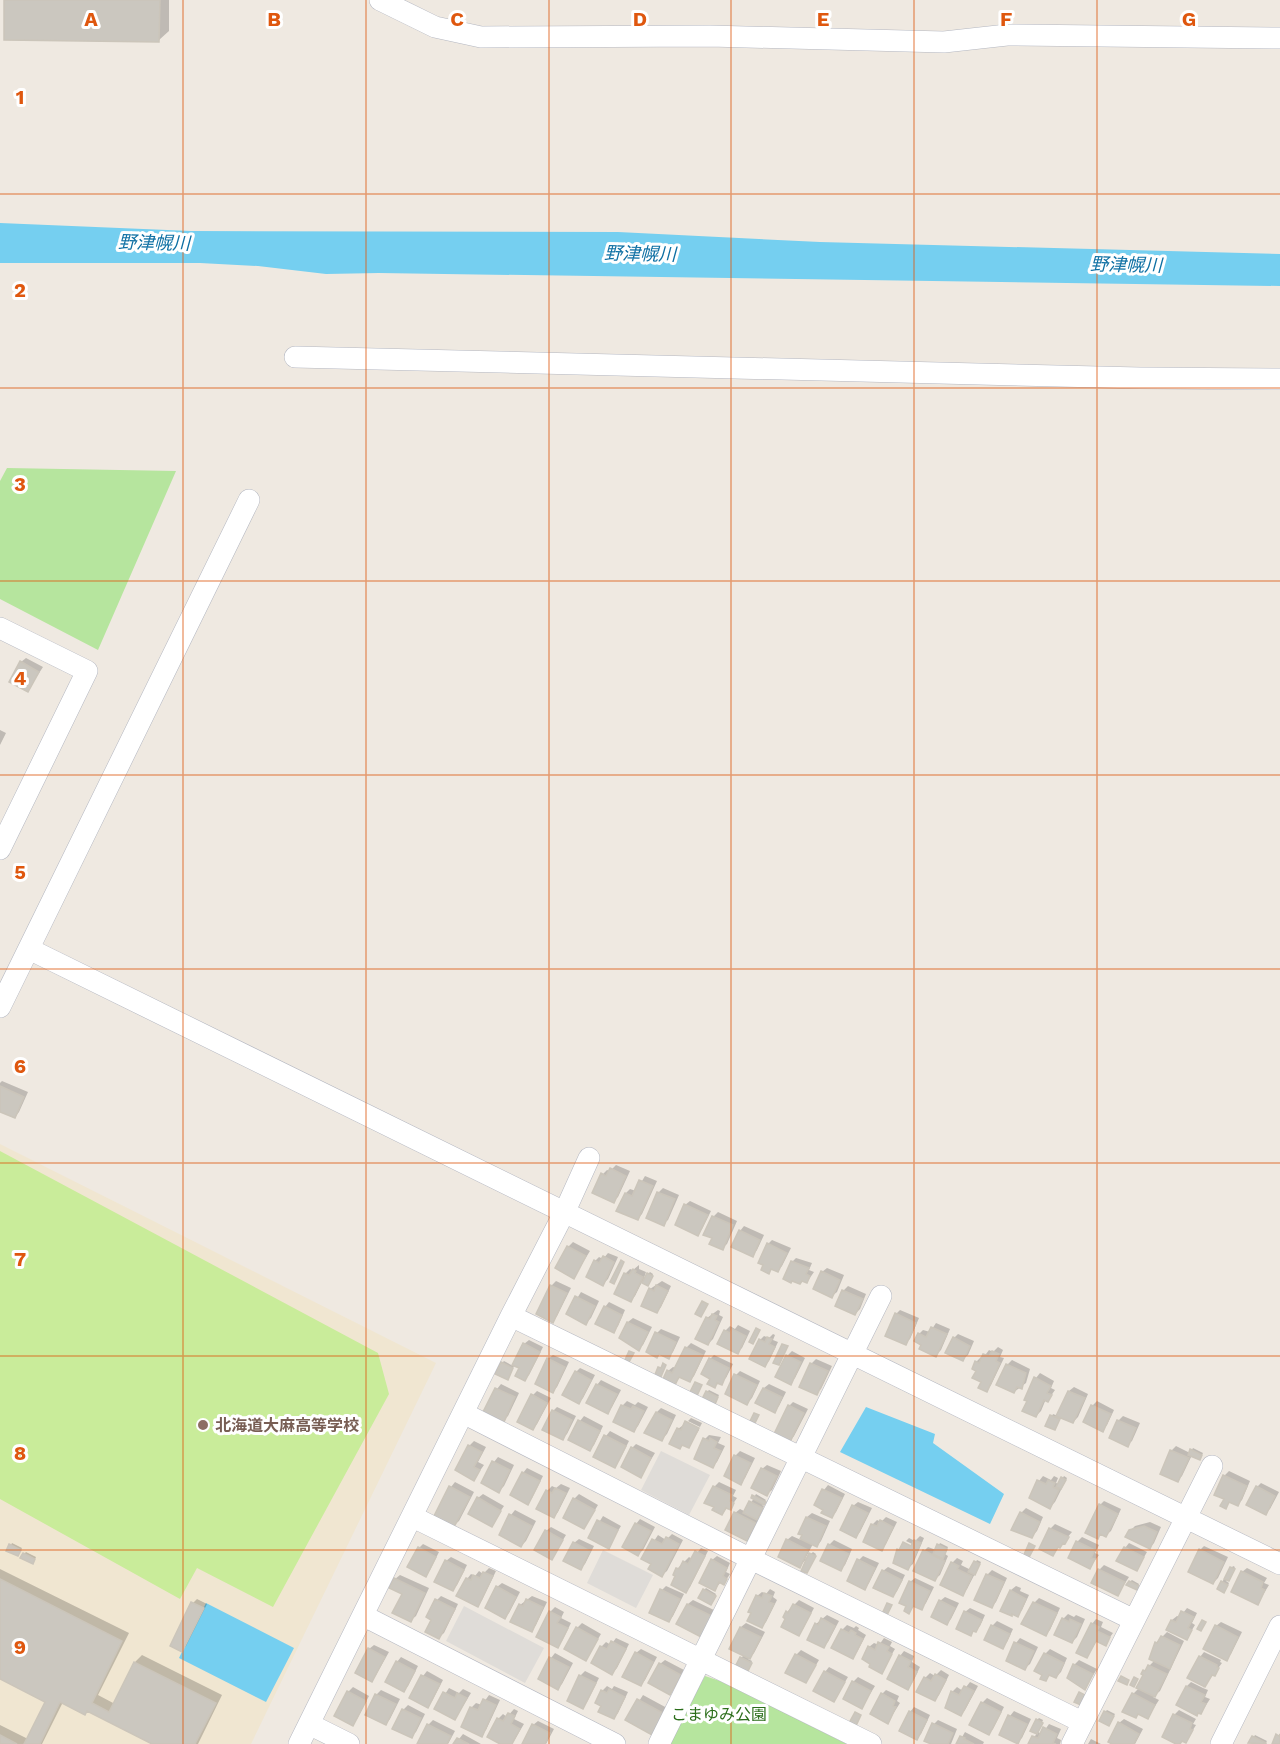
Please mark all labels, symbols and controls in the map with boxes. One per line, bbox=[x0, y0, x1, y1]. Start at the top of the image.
text: A bbox=[84, 7, 98, 31]
text: B bbox=[267, 7, 281, 31]
text: C bbox=[450, 7, 464, 31]
text: D bbox=[633, 7, 647, 31]
text: E bbox=[817, 7, 829, 31]
text: F bbox=[1000, 7, 1012, 31]
text: G bbox=[1182, 7, 1196, 31]
text: 1 bbox=[16, 85, 24, 109]
water label: 野津幌川 bbox=[118, 231, 192, 254]
water label: 野津幌川 bbox=[604, 242, 678, 265]
water label: 野津幌川 bbox=[1090, 253, 1164, 276]
text: 2 bbox=[14, 278, 26, 302]
text: 3 bbox=[14, 472, 26, 496]
text: 4 bbox=[14, 666, 27, 690]
text: 5 bbox=[14, 860, 26, 884]
text: 6 bbox=[14, 1054, 26, 1078]
text: 7 bbox=[14, 1247, 26, 1271]
place label: 北海道大麻高等学校 bbox=[215, 1416, 359, 1435]
marker: 北海道大麻高等学校 bbox=[196, 1418, 210, 1432]
text: 8 bbox=[14, 1441, 26, 1465]
text: 9 bbox=[14, 1635, 26, 1659]
park label: こまゆみ公園 bbox=[671, 1705, 767, 1724]

